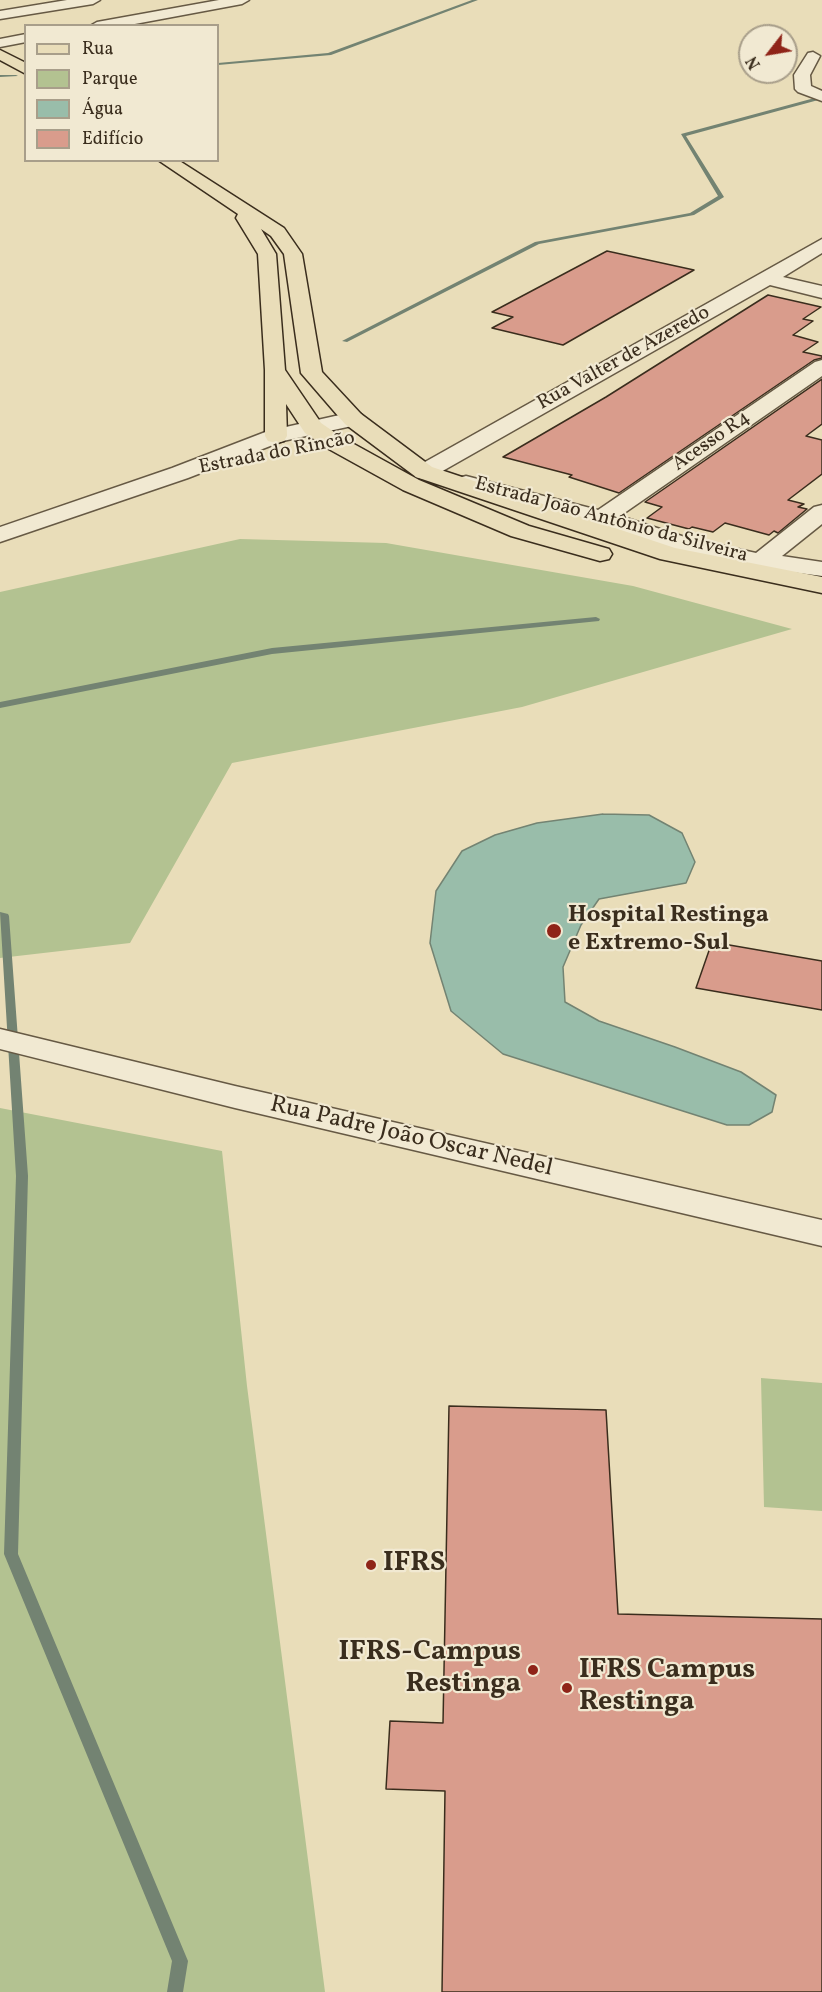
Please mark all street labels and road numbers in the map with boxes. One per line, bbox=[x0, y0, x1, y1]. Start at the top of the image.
street label: Rua Valter de Azeredo bbox=[534, 302, 714, 416]
street label: Acesso R4 bbox=[668, 407, 756, 477]
street label: Estrada do Rincão bbox=[197, 427, 357, 481]
street label: Estrada João Antônio da Silveira bbox=[472, 473, 750, 569]
street label: Rua Padre João Oscar Nedel bbox=[267, 1091, 555, 1185]

